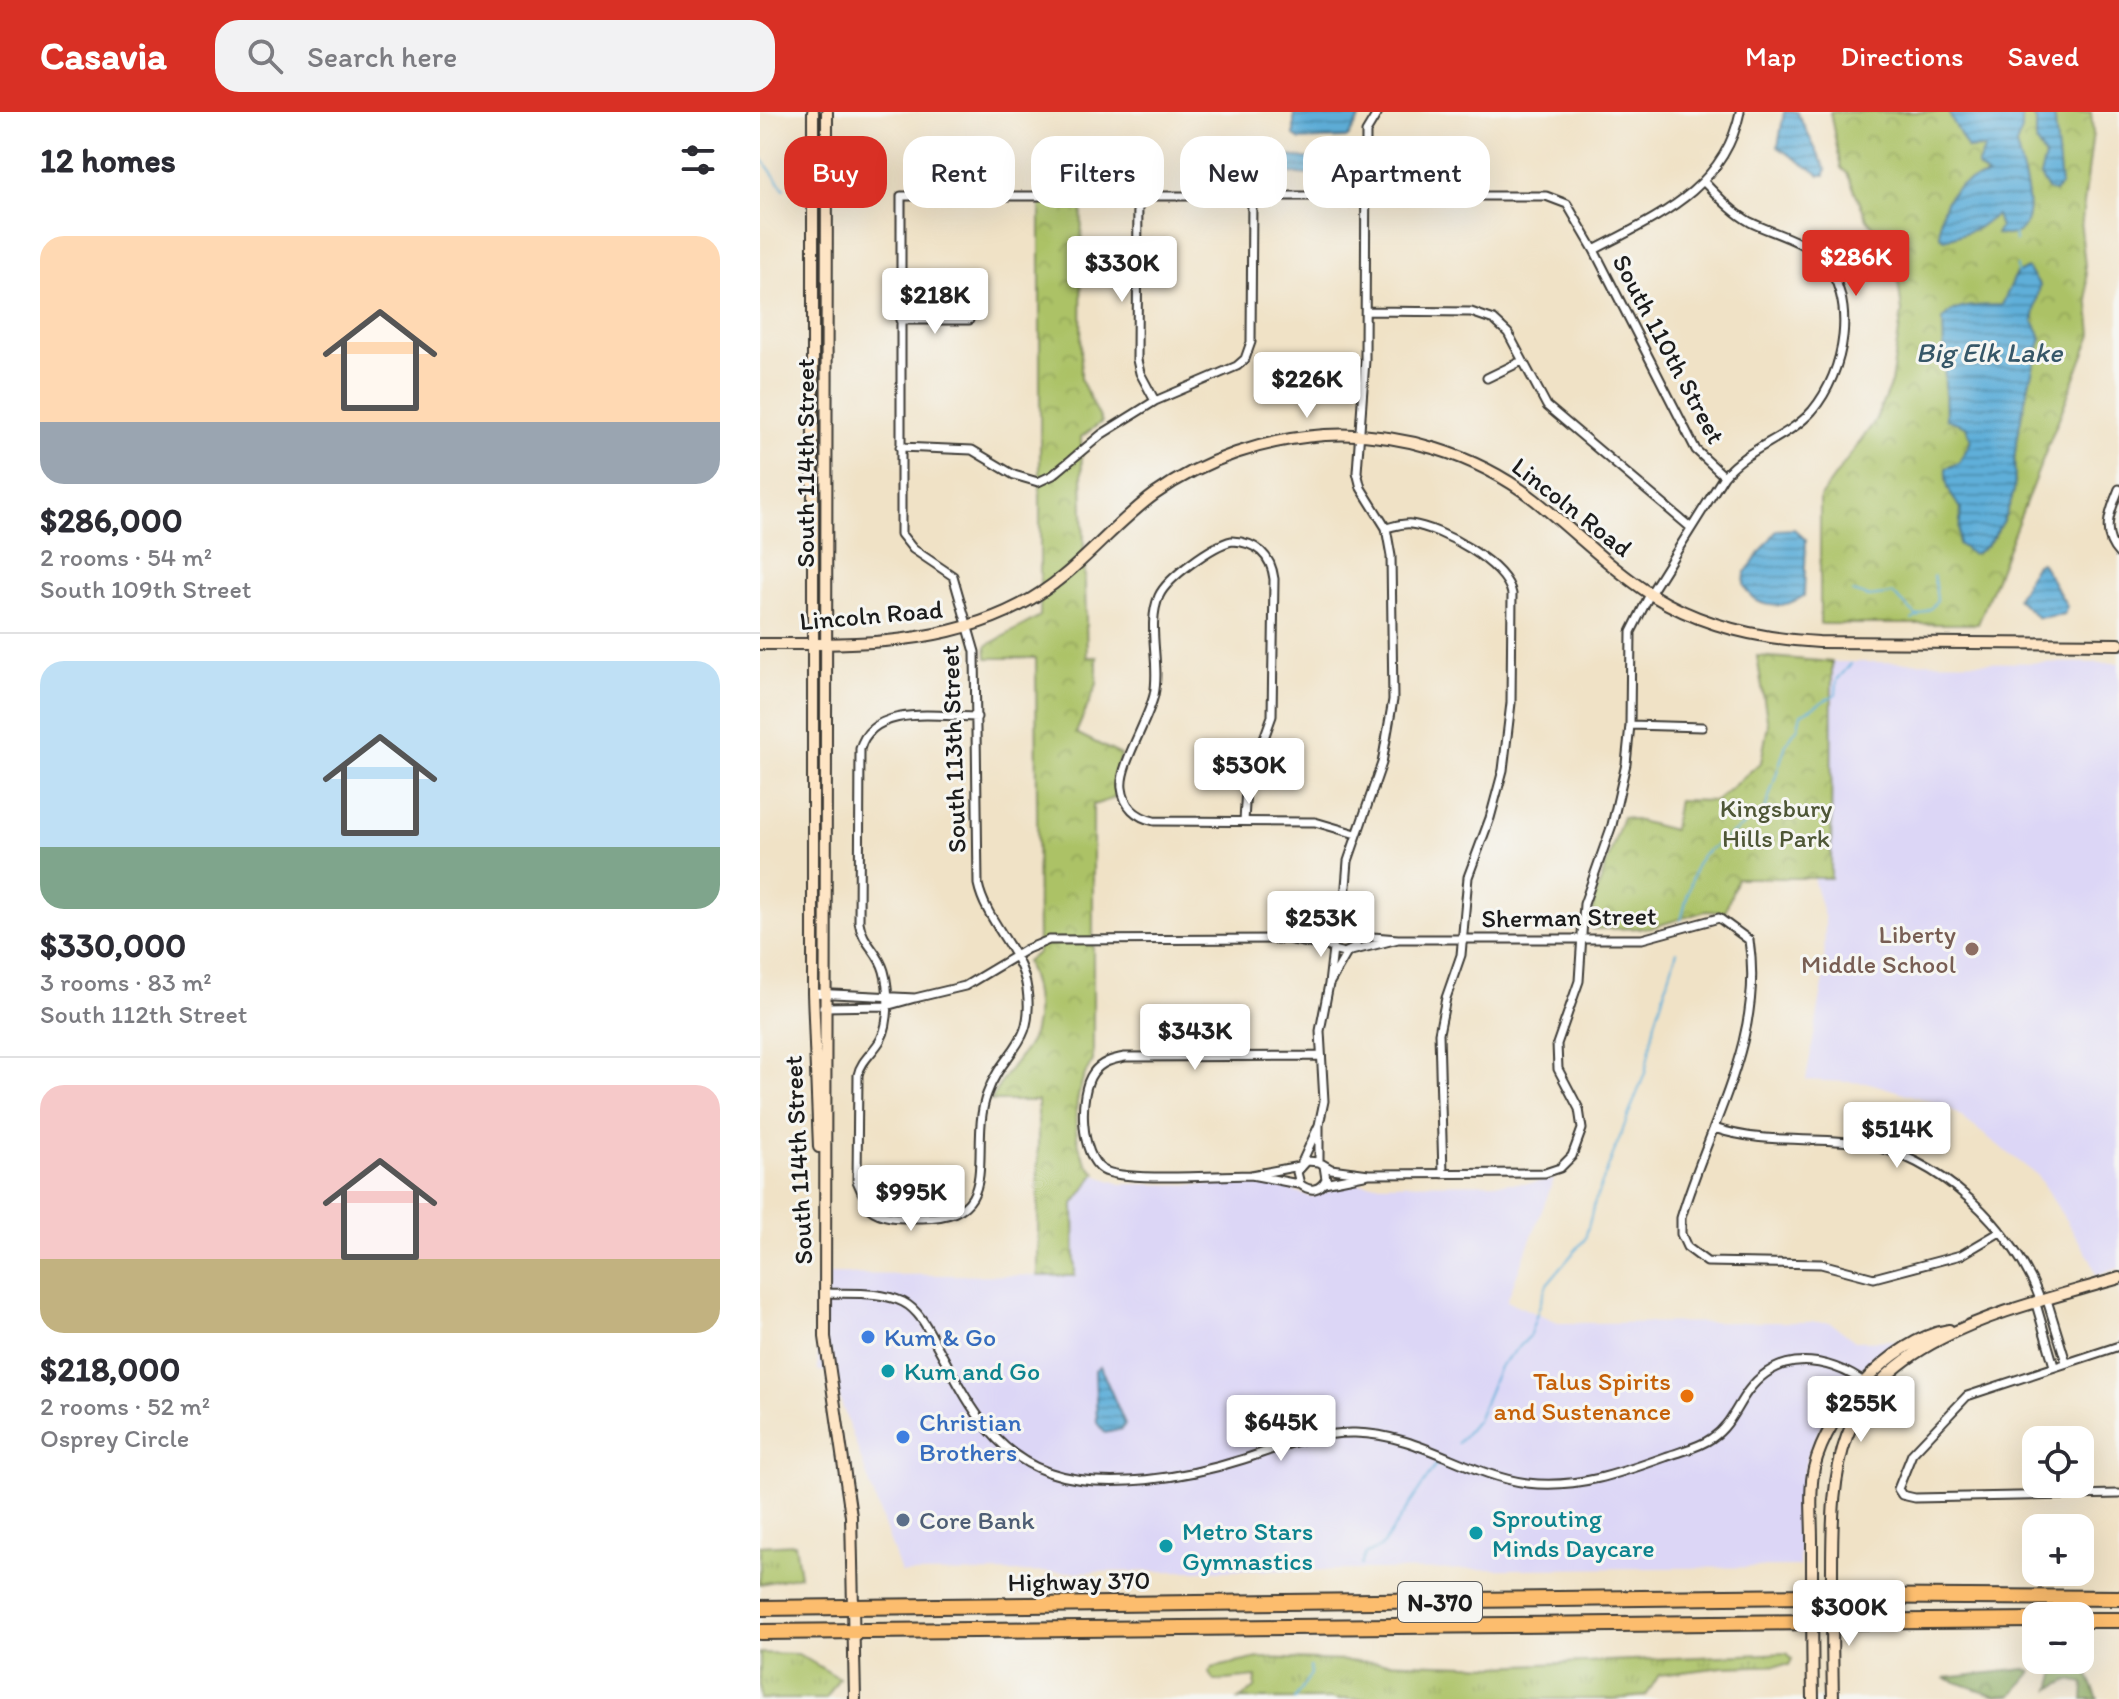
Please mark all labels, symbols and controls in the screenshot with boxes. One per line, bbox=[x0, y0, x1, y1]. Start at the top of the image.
search box bbox=[215, 20, 775, 92]
text: Casavia bbox=[40, 33, 167, 79]
icon: search bbox=[243, 34, 287, 78]
text: Search here bbox=[307, 38, 457, 75]
text: Map bbox=[1745, 39, 1796, 73]
text: Directions bbox=[1840, 39, 1964, 73]
text: Saved bbox=[2008, 39, 2079, 73]
chip: Buy bbox=[784, 136, 887, 208]
chip: Rent bbox=[903, 136, 1015, 208]
chip: Filters bbox=[1031, 136, 1164, 208]
chip: New bbox=[1180, 136, 1287, 208]
chip: Apartment bbox=[1303, 136, 1490, 208]
icon: filters bbox=[676, 138, 720, 182]
text: 12 homes bbox=[40, 140, 176, 181]
pin: $286K bbox=[1800, 230, 1912, 298]
pin: $330K bbox=[1066, 236, 1178, 304]
text: $286K bbox=[1820, 240, 1892, 272]
text: $330K bbox=[1085, 246, 1159, 278]
street label: South 110th Street bbox=[1606, 249, 1733, 449]
pin: $218K bbox=[879, 268, 991, 336]
text: $218K bbox=[900, 278, 970, 310]
icon: home bbox=[308, 288, 452, 432]
water label: Big Elk Lake bbox=[1916, 335, 2064, 369]
pin: $226K bbox=[1251, 352, 1363, 420]
street label: South 114th Street bbox=[789, 358, 821, 568]
text: $226K bbox=[1272, 362, 1342, 394]
street label: Lincoln Road bbox=[1505, 450, 1639, 564]
text: $286,000 bbox=[40, 500, 183, 541]
text: 2 rooms · 54 m² bbox=[40, 541, 212, 573]
text: South 109th Street bbox=[40, 573, 252, 605]
street label: Lincoln Road bbox=[798, 593, 944, 637]
street label: South 113th Street bbox=[933, 644, 973, 854]
icon: home bbox=[308, 713, 452, 857]
pin: $530K bbox=[1193, 738, 1305, 806]
text: $530K bbox=[1212, 748, 1286, 780]
park label: Kingsbury Hills Park bbox=[1720, 792, 1832, 854]
pin: $253K bbox=[1265, 891, 1377, 959]
street label: Sherman Street bbox=[1481, 899, 1657, 935]
text: $253K bbox=[1285, 901, 1357, 933]
place label: Liberty Middle School bbox=[1801, 918, 1956, 980]
text: $330,000 bbox=[40, 925, 186, 966]
marker: Liberty Middle School bbox=[1963, 940, 1981, 958]
text: 3 rooms · 83 m² bbox=[40, 966, 212, 998]
text: South 112th Street bbox=[40, 998, 248, 1030]
pin: $343K bbox=[1139, 1004, 1251, 1072]
text: $343K bbox=[1158, 1014, 1232, 1046]
street label: South 114th Street bbox=[777, 1054, 819, 1265]
pin: $514K bbox=[1841, 1102, 1953, 1170]
text: $514K bbox=[1861, 1112, 1933, 1144]
icon: home bbox=[308, 1137, 452, 1281]
pin: $995K bbox=[855, 1165, 967, 1233]
text: $995K bbox=[876, 1175, 946, 1207]
place label: Kum & Go bbox=[884, 1321, 996, 1353]
marker: Kum & Go bbox=[859, 1328, 877, 1346]
text: $218,000 bbox=[40, 1349, 180, 1390]
place label: Kum and Go bbox=[904, 1355, 1040, 1387]
marker: Kum and Go bbox=[879, 1362, 897, 1380]
place label: Talus Spirits and Sustenance bbox=[1493, 1365, 1671, 1427]
pin: $255K bbox=[1805, 1376, 1917, 1444]
text: $255K bbox=[1826, 1386, 1896, 1418]
marker: Talus Spirits and Sustenance bbox=[1678, 1387, 1696, 1405]
text: 2 rooms · 52 m² bbox=[40, 1390, 210, 1422]
pin: $645K bbox=[1225, 1395, 1337, 1463]
text: $645K bbox=[1245, 1405, 1317, 1437]
place label: Christian Brothers bbox=[919, 1406, 1022, 1468]
text: Osprey Circle bbox=[40, 1422, 189, 1454]
map controls bbox=[2022, 1426, 2094, 1674]
button: locate bbox=[2022, 1426, 2094, 1498]
marker: Christian Brothers bbox=[894, 1428, 912, 1446]
place label: Sprouting Minds Daycare bbox=[1492, 1502, 1655, 1564]
place label: Core Bank bbox=[919, 1504, 1035, 1536]
marker: Core Bank bbox=[894, 1511, 912, 1529]
button: + bbox=[2022, 1514, 2094, 1586]
place label: Metro Stars Gymnastics bbox=[1182, 1515, 1313, 1577]
marker: Sprouting Minds Daycare bbox=[1467, 1524, 1485, 1542]
marker: Metro Stars Gymnastics bbox=[1157, 1537, 1175, 1555]
street label: Highway 370 bbox=[1007, 1564, 1151, 1598]
pin: $300K bbox=[1793, 1580, 1905, 1648]
road number: N-370 bbox=[1398, 1582, 1482, 1622]
text: $300K bbox=[1811, 1590, 1887, 1622]
button: − bbox=[2022, 1602, 2094, 1674]

